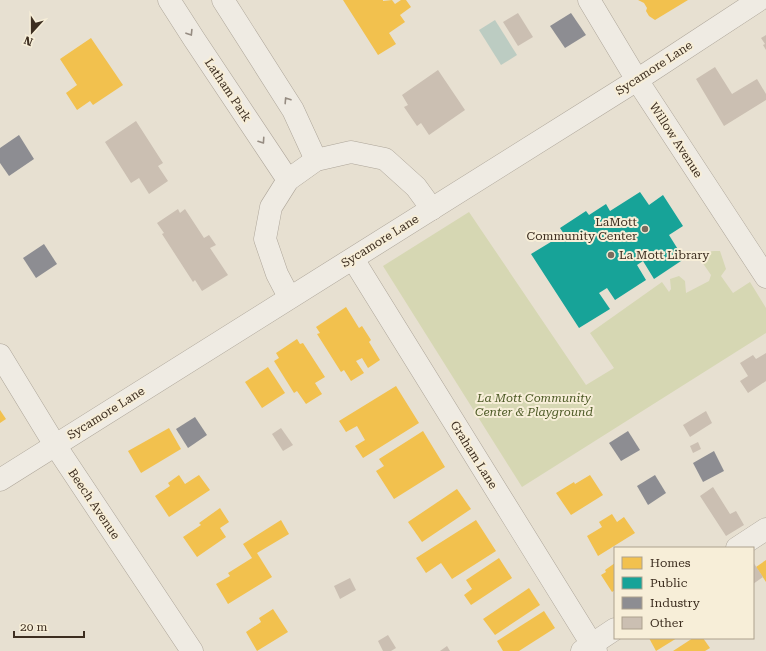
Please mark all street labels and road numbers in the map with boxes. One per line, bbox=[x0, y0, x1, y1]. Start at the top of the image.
street label: Sycamore Lane bbox=[613, 38, 695, 98]
street label: Latham Park bbox=[202, 56, 254, 125]
street label: Willow Avenue bbox=[647, 100, 706, 180]
street label: Sycamore Lane bbox=[339, 211, 422, 270]
street label: Sycamore Lane bbox=[65, 383, 148, 442]
street label: Graham Lane bbox=[448, 418, 501, 492]
street label: Beech Avenue bbox=[65, 466, 123, 542]

